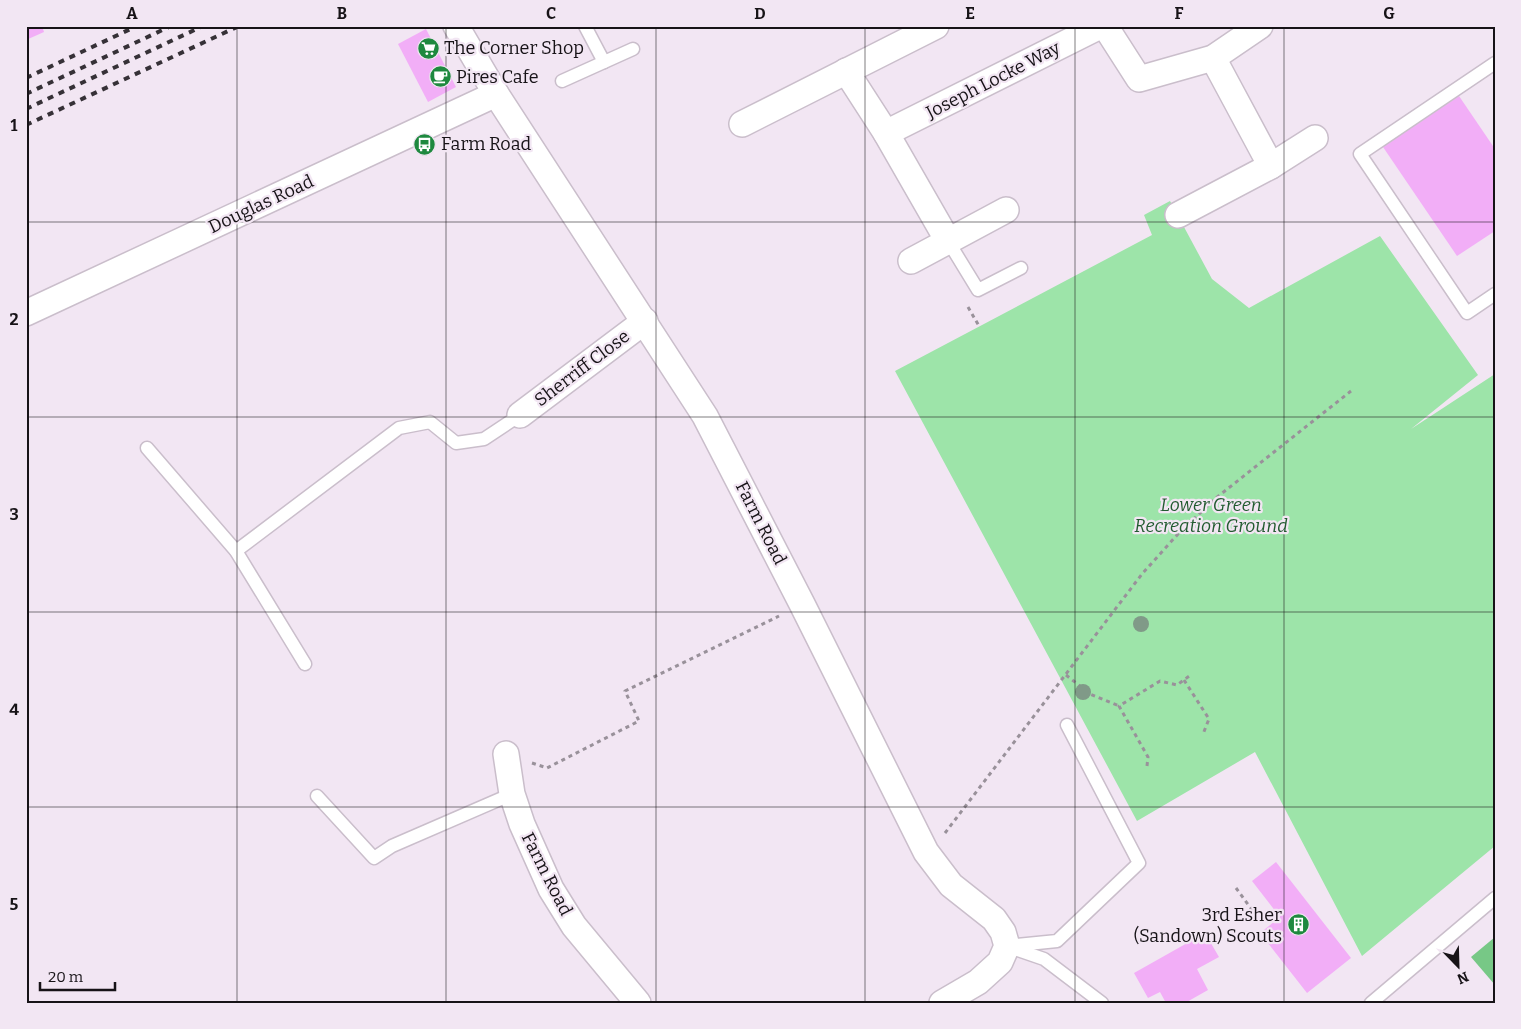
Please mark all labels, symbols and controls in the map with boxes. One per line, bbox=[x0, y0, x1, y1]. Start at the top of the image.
text: A bbox=[126, 4, 138, 23]
text: B bbox=[337, 4, 347, 23]
text: C bbox=[546, 4, 556, 23]
text: D bbox=[754, 4, 766, 23]
text: E bbox=[965, 4, 975, 23]
text: F bbox=[1175, 4, 1184, 23]
text: G bbox=[1383, 4, 1395, 23]
supermarket icon: The Corner Shop bbox=[416, 36, 440, 60]
street label: Joseph Locke Way bbox=[921, 36, 1064, 124]
place label: The Corner Shop bbox=[444, 37, 584, 59]
cafe icon: Pires Cafe bbox=[428, 65, 452, 89]
place label: Pires Cafe bbox=[456, 66, 539, 88]
text: 1 bbox=[11, 116, 18, 135]
bus stop icon: Farm Road bbox=[413, 132, 437, 156]
place label: Farm Road bbox=[441, 133, 532, 155]
street label: Douglas Road bbox=[205, 170, 317, 238]
text: 2 bbox=[9, 310, 19, 329]
street label: Sherriff Close bbox=[530, 325, 634, 411]
street label: Farm Road bbox=[731, 478, 791, 568]
park label: Lower Green Recreation Ground bbox=[1134, 494, 1288, 537]
text: 3 bbox=[9, 505, 19, 524]
text: 4 bbox=[9, 700, 19, 719]
street label: Farm Road bbox=[517, 829, 577, 919]
text: 5 bbox=[10, 895, 19, 914]
place label: 3rd Esher (Sandown) Scouts bbox=[1133, 904, 1282, 947]
building icon: 3rd Esher (Sandown) Scouts bbox=[1286, 913, 1310, 937]
north arrow bbox=[1434, 942, 1484, 992]
scale bar bbox=[40, 959, 115, 991]
text: 20 m bbox=[48, 968, 84, 986]
text: N bbox=[1454, 968, 1471, 988]

